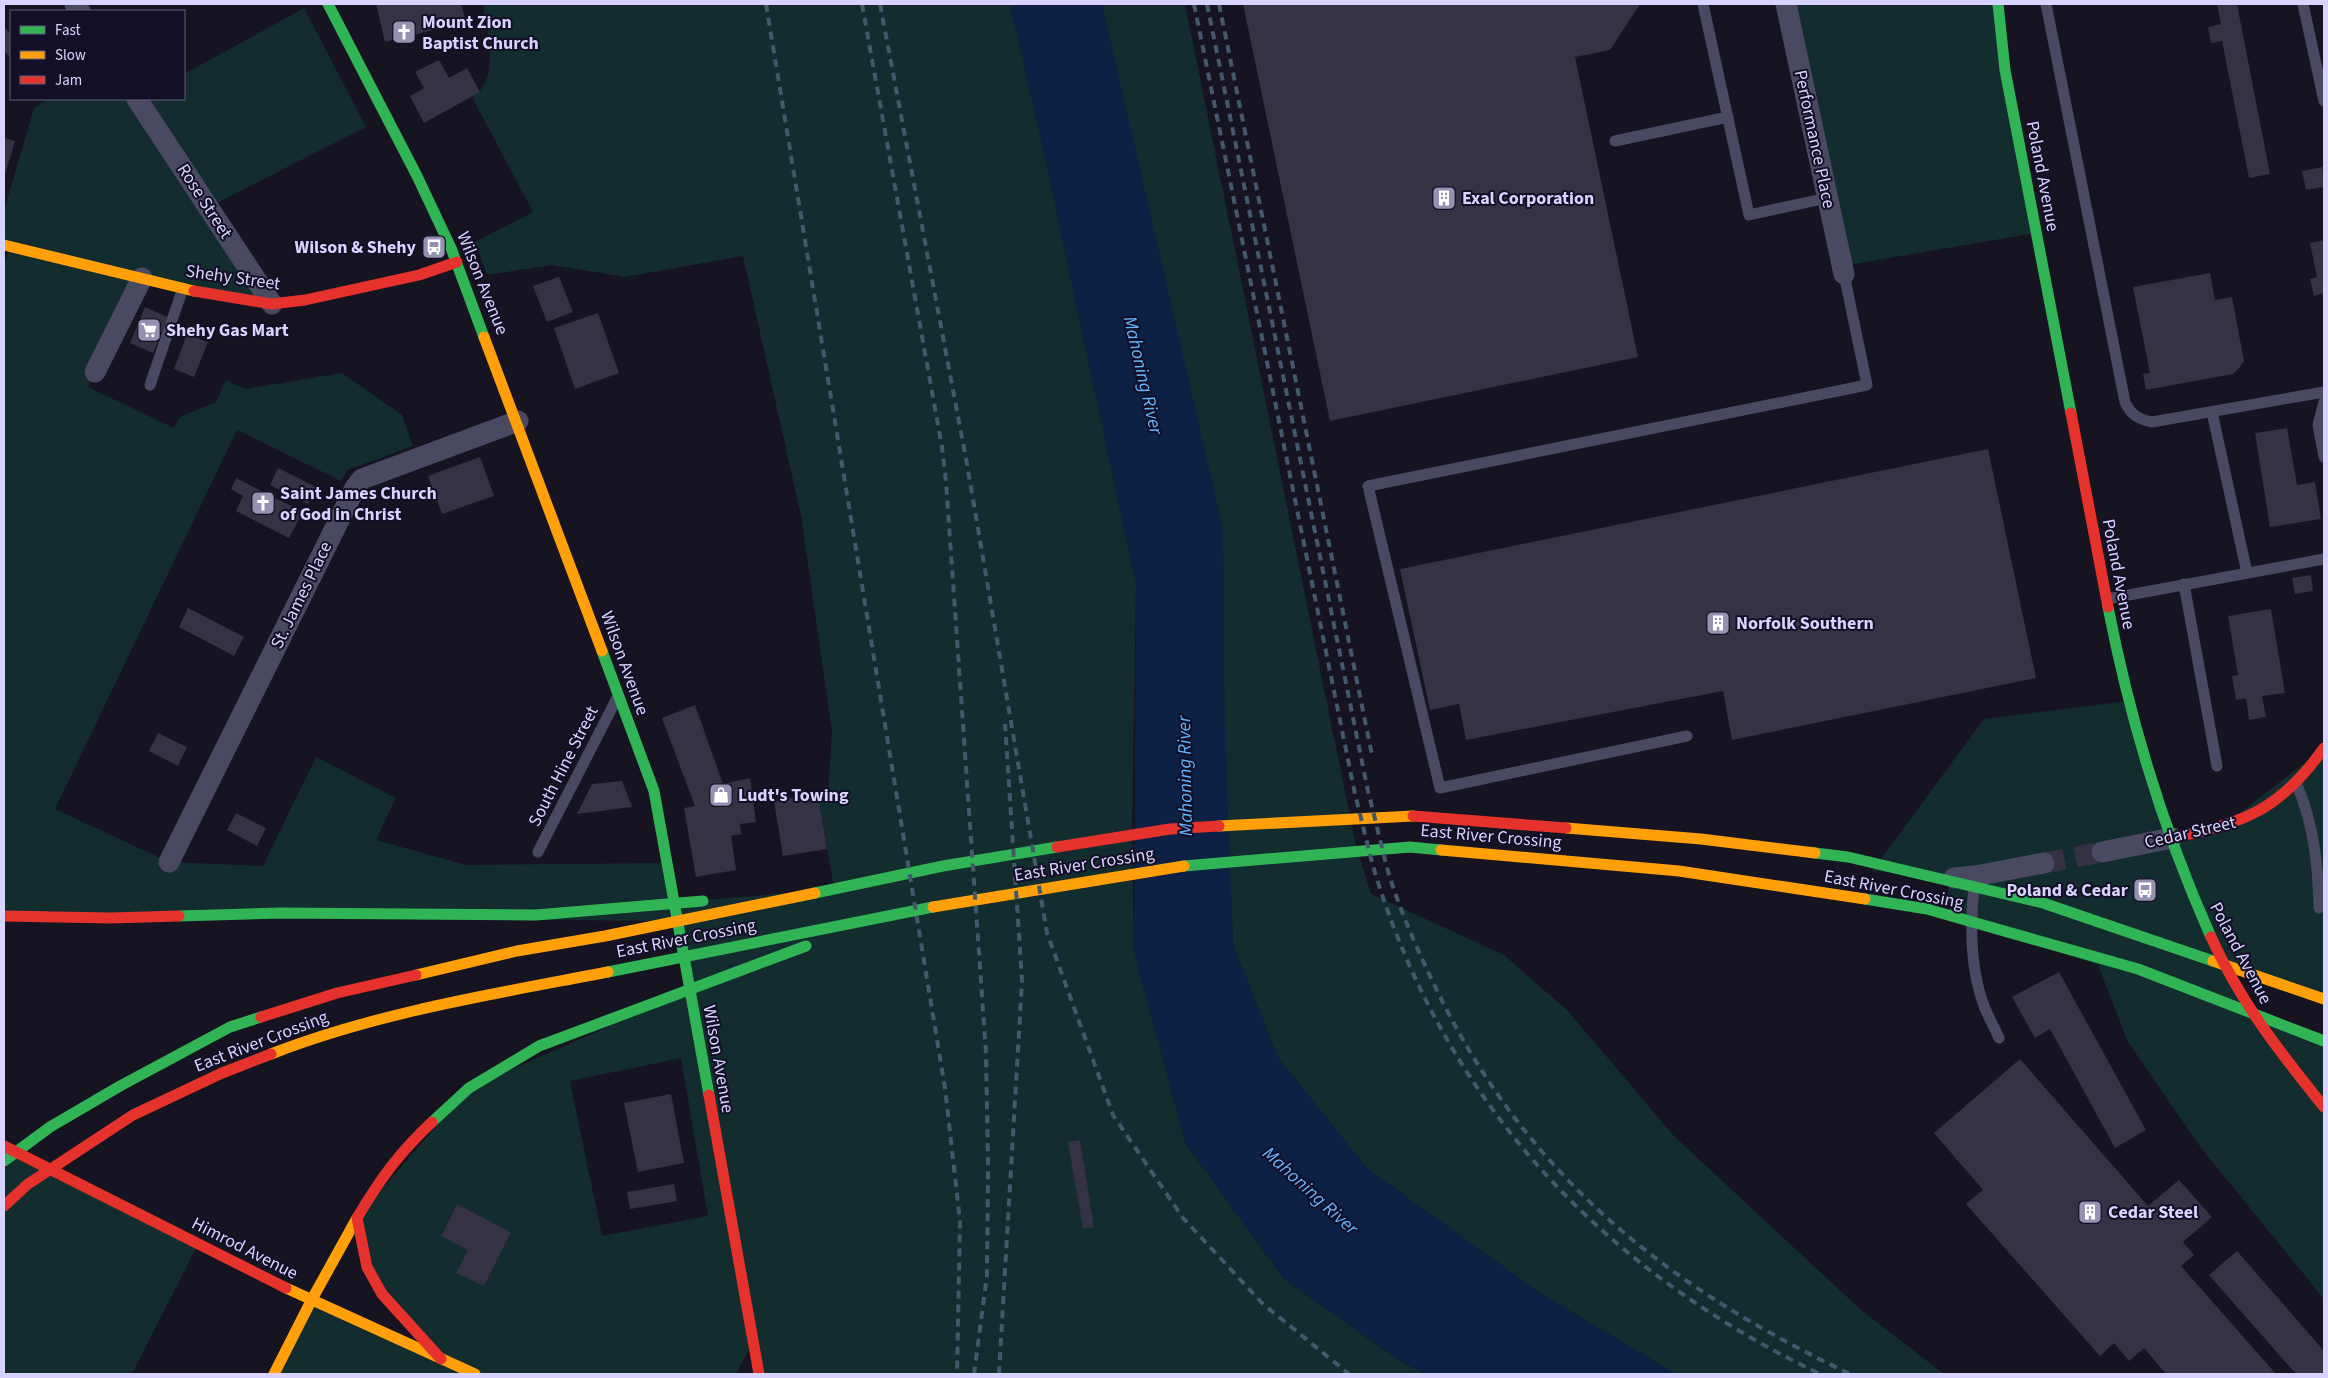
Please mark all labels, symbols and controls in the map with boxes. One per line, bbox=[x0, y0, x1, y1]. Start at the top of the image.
legend bbox=[10, 10, 185, 100]
place label: Mount Zion Baptist Church bbox=[422, 10, 539, 56]
church icon: Mount Zion Baptist Church bbox=[391, 19, 417, 45]
text: Fast bbox=[55, 20, 81, 41]
text: Slow bbox=[55, 45, 86, 66]
street label: Performance Place bbox=[1788, 68, 1841, 211]
text: Jam bbox=[55, 70, 82, 91]
street label: Poland Avenue bbox=[2020, 119, 2065, 234]
street label: Rose Street bbox=[171, 159, 238, 244]
building icon: Exal Corporation bbox=[1431, 185, 1457, 211]
place label: Exal Corporation bbox=[1462, 186, 1594, 211]
street label: Wilson Avenue bbox=[450, 228, 515, 339]
bus stop icon: Wilson & Shehy bbox=[421, 234, 447, 260]
place label: Wilson & Shehy bbox=[295, 235, 417, 260]
street label: Shehy Street bbox=[184, 258, 282, 297]
water label: Mahoning River bbox=[1116, 313, 1170, 439]
supermarket icon: Shehy Gas Mart bbox=[136, 317, 162, 343]
place label: Shehy Gas Mart bbox=[166, 318, 289, 343]
place label: Saint James Church of God in Christ bbox=[280, 481, 437, 527]
church icon: Saint James Church of God in Christ bbox=[250, 490, 276, 516]
street label: Poland Avenue bbox=[2096, 517, 2141, 632]
street label: St. James Place bbox=[265, 537, 338, 653]
street label: Wilson Avenue bbox=[594, 607, 655, 719]
building icon: Norfolk Southern bbox=[1705, 610, 1731, 636]
place label: Norfolk Southern bbox=[1736, 611, 1874, 636]
street label: South Hine Street bbox=[522, 702, 605, 831]
water label: Mahoning River bbox=[1171, 714, 1200, 837]
shop icon: Ludt's Towing bbox=[708, 782, 734, 808]
place label: Ludt's Towing bbox=[738, 783, 849, 808]
street label: Cedar Street bbox=[2142, 810, 2238, 855]
street label: East River Crossing bbox=[1419, 818, 1563, 855]
street label: East River Crossing bbox=[1012, 841, 1156, 888]
street label: East River Crossing bbox=[1822, 864, 1966, 915]
bus stop icon: Poland & Cedar bbox=[2132, 877, 2158, 903]
place label: Poland & Cedar bbox=[2006, 878, 2129, 903]
street label: Poland Avenue bbox=[2203, 898, 2278, 1009]
street label: East River Crossing bbox=[614, 913, 758, 964]
street label: Wilson Avenue bbox=[697, 1003, 740, 1115]
street label: East River Crossing bbox=[191, 1004, 332, 1079]
water label: Mahoning River bbox=[1256, 1141, 1365, 1243]
building icon: Cedar Steel bbox=[2077, 1199, 2103, 1225]
place label: Cedar Steel bbox=[2108, 1200, 2198, 1225]
street label: Himrod Avenue bbox=[187, 1211, 302, 1286]

